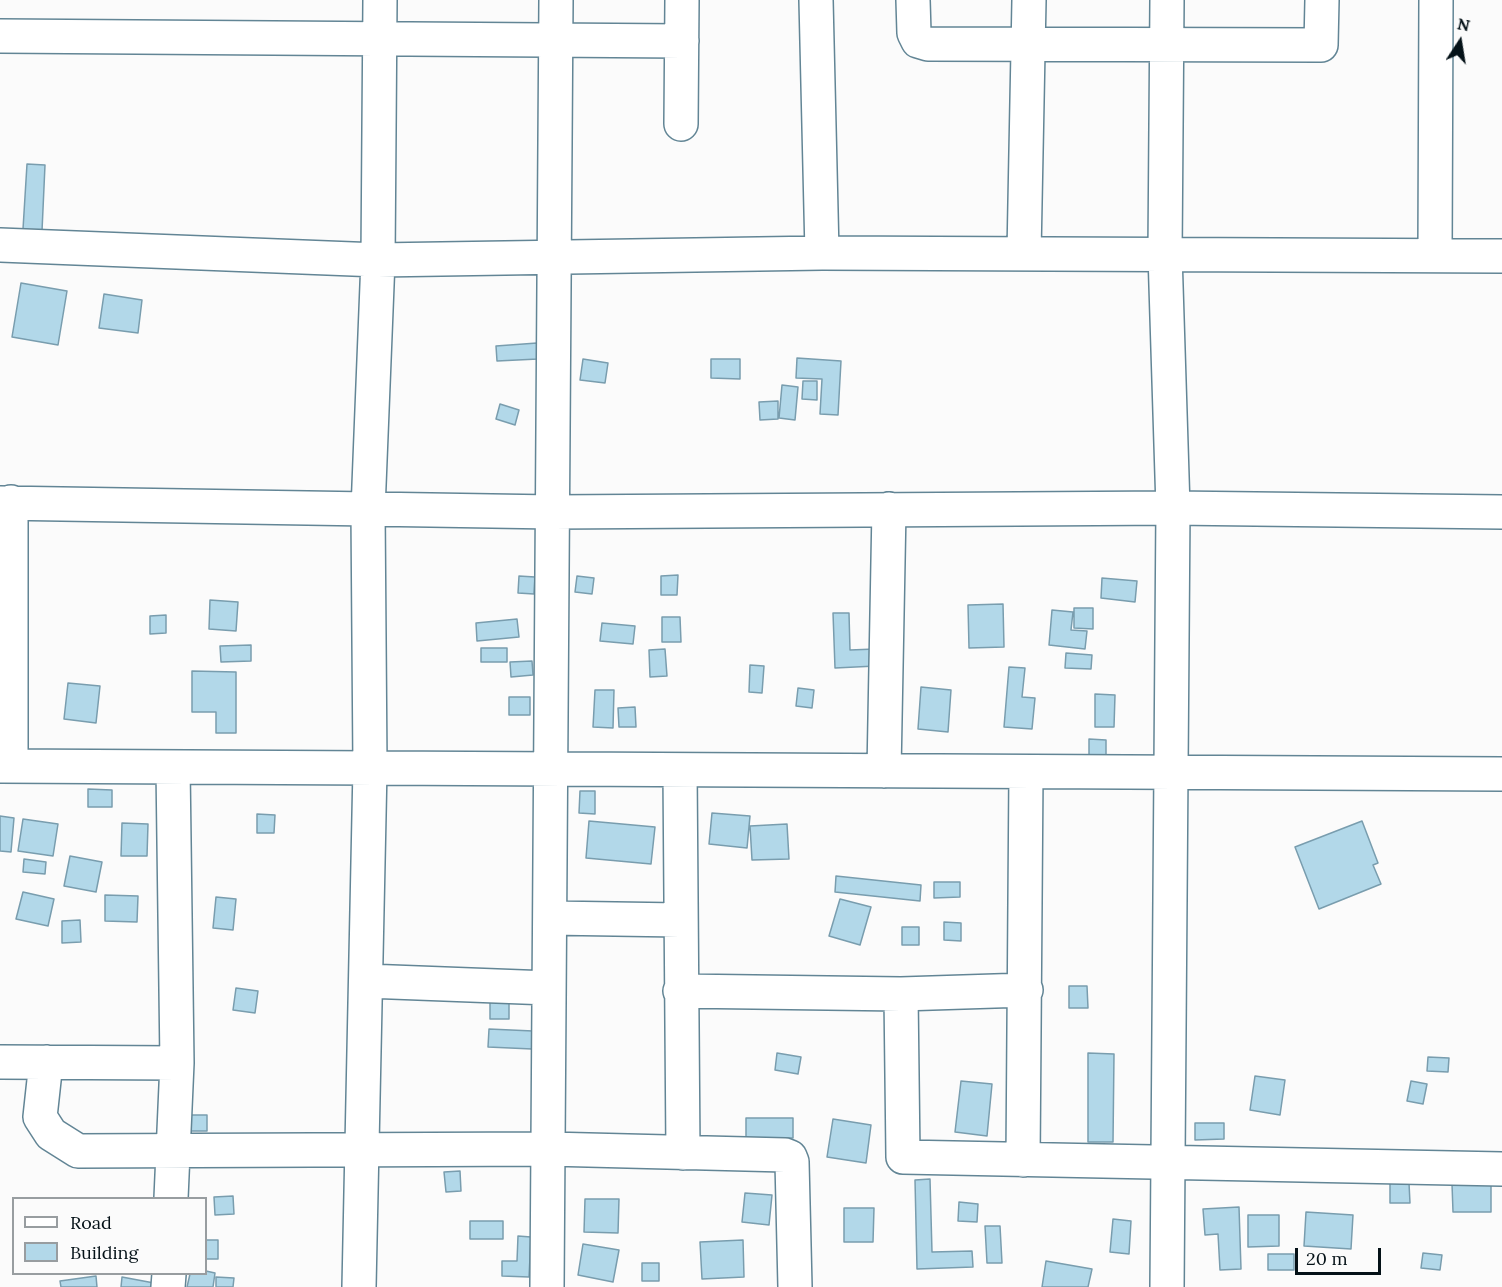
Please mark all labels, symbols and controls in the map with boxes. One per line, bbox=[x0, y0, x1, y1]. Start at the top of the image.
north arrow bbox=[1430, 12, 1490, 72]
text: N bbox=[1456, 13, 1472, 35]
legend bbox=[12, 1197, 207, 1275]
text: Road bbox=[70, 1211, 112, 1234]
scale bar bbox=[1298, 1236, 1384, 1274]
text: Building bbox=[70, 1241, 138, 1264]
text: 20 m bbox=[1306, 1247, 1348, 1270]

